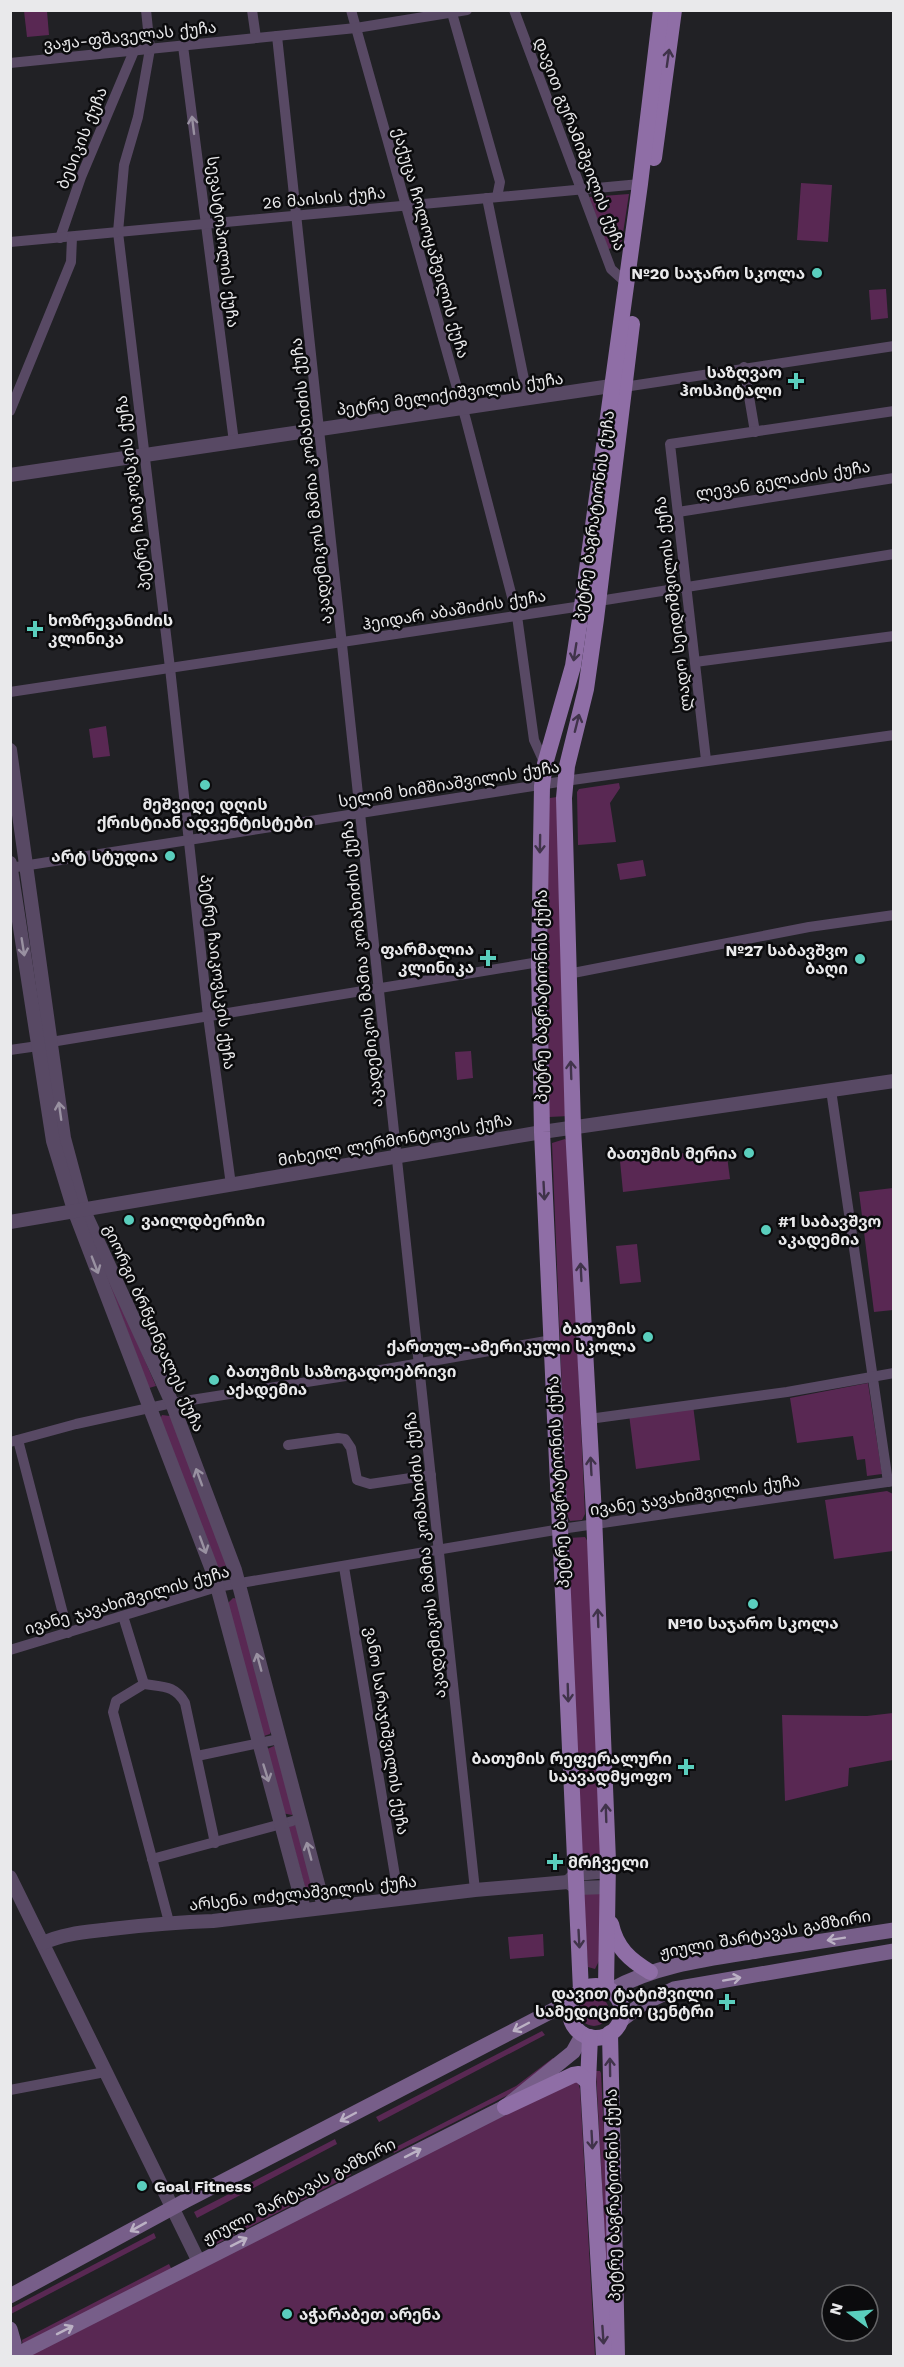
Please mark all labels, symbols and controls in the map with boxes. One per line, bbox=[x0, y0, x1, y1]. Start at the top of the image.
street label: ვაჟა-ფშაველას ქუჩა bbox=[43, 17, 218, 56]
street label: დავით გურამიშვილის ქუჩა bbox=[530, 35, 630, 254]
one-way arrow bbox=[663, 49, 674, 69]
street label: ბესიკის ქუჩა bbox=[53, 84, 111, 192]
one-way arrow bbox=[187, 115, 198, 135]
street label: ქაქუცა ჩოლოყაშვილის ქუჩა bbox=[388, 125, 473, 361]
street label: სევასტოპოლის ქუჩა bbox=[202, 155, 243, 329]
street label: 26 მაისის ქუჩა bbox=[262, 183, 386, 213]
place label: №20 საჯარო სკოლა bbox=[631, 264, 805, 284]
marker: №20 საჯარო სკოლა bbox=[810, 266, 824, 280]
street label: აკადემიკოს მამია კომახიძის ქუჩა bbox=[286, 337, 336, 625]
place label: საზღვაო ჰოსპიტალი bbox=[680, 363, 782, 401]
street label: პეტრე მელიქიშვილის ქუჩა bbox=[335, 369, 565, 420]
marker: საზღვაო ჰოსპიტალი bbox=[787, 372, 805, 390]
street label: პეტრე ჩაიკოვსკის ქუჩა bbox=[112, 394, 154, 592]
street label: პეტრე ბაგრატიონის ქუჩა bbox=[570, 409, 618, 623]
street label: ლევან გელაძის ქუჩა bbox=[694, 457, 872, 504]
street label: ლადო სეიდიშვილის ქუჩა bbox=[650, 495, 697, 713]
street label: ჰეიდარ აბაშიძის ქუჩა bbox=[361, 586, 548, 635]
place label: ხოზრევანიძის კლინიკა bbox=[48, 611, 173, 649]
marker: ხოზრევანიძის კლინიკა bbox=[26, 620, 44, 638]
one-way arrow bbox=[570, 642, 581, 662]
one-way arrow bbox=[572, 714, 584, 733]
street label: სელიმ ხიმშიაშვილის ქუჩა bbox=[337, 757, 561, 812]
marker: მეშვიდე დღის ქრისტიან ადვენტისტები bbox=[198, 778, 212, 792]
place label: მეშვიდე დღის ქრისტიან ადვენტისტები bbox=[97, 795, 313, 833]
street label: აკადემიკოს მამია კომახიძის ქუჩა bbox=[337, 820, 387, 1108]
one-way arrow bbox=[534, 833, 546, 853]
place label: არტ სტუდია bbox=[51, 847, 158, 867]
marker: არტ სტუდია bbox=[163, 849, 177, 863]
street label: პეტრე ჩაიკოვსკის ქუჩა bbox=[197, 873, 239, 1071]
street label: პეტრე ბაგრატიონის ქუჩა bbox=[532, 890, 551, 1102]
one-way arrow bbox=[18, 937, 29, 956]
place label: ფარმალია კლინიკა bbox=[380, 940, 474, 978]
place label: №27 საბავშვო ბაღი bbox=[725, 941, 848, 979]
marker: ფარმალია კლინიკა bbox=[479, 949, 497, 967]
marker: №27 საბავშვო ბაღი bbox=[853, 952, 867, 966]
one-way arrow bbox=[565, 1060, 577, 1080]
one-way arrow bbox=[55, 1102, 66, 1121]
street label: მიხეილ ლერმონტოვის ქუჩა bbox=[276, 1110, 514, 1171]
place label: ბათუმის მერია bbox=[607, 1144, 737, 1163]
marker: ბათუმის მერია bbox=[742, 1146, 756, 1160]
one-way arrow bbox=[539, 1180, 550, 1200]
place label: ვაილდბერიზი bbox=[141, 1211, 265, 1231]
place label: #1 საბავშვო აკადემია bbox=[778, 1212, 881, 1250]
marker: ვაილდბერიზი bbox=[122, 1213, 136, 1227]
street label: გიორგი ბრწყინვალეს ქუჩა bbox=[99, 1221, 208, 1435]
marker: #1 საბავშვო აკადემია bbox=[759, 1223, 773, 1237]
one-way arrow bbox=[90, 1255, 101, 1274]
one-way arrow bbox=[575, 1262, 586, 1282]
place label: ბათუმის ქართულ-ამერიკული სკოლა bbox=[386, 1319, 636, 1357]
marker: ბათუმის ქართულ-ამერიკული სკოლა bbox=[641, 1330, 655, 1344]
place label: ბათუმის საზოგადოებრივი აქადემია bbox=[226, 1362, 456, 1400]
marker: ბათუმის საზოგადოებრივი აქადემია bbox=[207, 1373, 221, 1387]
street label: პეტრე ბაგრატიონის ქუჩა bbox=[543, 1375, 573, 1589]
street label: აკადემიკოს მამია კომახიძის ქუჩა bbox=[400, 1411, 450, 1699]
one-way arrow bbox=[585, 1457, 596, 1477]
one-way arrow bbox=[193, 1468, 204, 1487]
street label: ივანე ჯავახიშვილის ქუჩა bbox=[589, 1471, 801, 1520]
one-way arrow bbox=[198, 1535, 209, 1554]
street label: ივანე ჯავახიშვილის ქუჩა bbox=[22, 1562, 232, 1639]
marker: №10 საჯარო სკოლა bbox=[746, 1597, 760, 1611]
one-way arrow bbox=[592, 1609, 603, 1629]
place label: №10 საჯარო სკოლა bbox=[667, 1614, 839, 1634]
street label: ვანო სარაჯიშვილის ქუჩა bbox=[360, 1626, 413, 1837]
one-way arrow bbox=[252, 1653, 264, 1672]
one-way arrow bbox=[562, 1682, 573, 1702]
place label: ბათუმის რეფერალური საავადმყოფო bbox=[471, 1749, 672, 1787]
marker: ბათუმის რეფერალური საავადმყოფო bbox=[677, 1758, 695, 1776]
one-way arrow bbox=[261, 1763, 272, 1782]
one-way arrow bbox=[600, 1803, 611, 1823]
one-way arrow bbox=[302, 1842, 314, 1861]
marker: მრჩველი bbox=[546, 1853, 564, 1871]
place label: მრჩველი bbox=[568, 1853, 649, 1873]
street label: არსენა ოძელაშვილის ქუჩა bbox=[188, 1872, 418, 1915]
street label: ჟიული შარტავას გამზირი bbox=[658, 1906, 872, 1963]
one-way arrow bbox=[573, 1929, 584, 1949]
one-way arrow bbox=[826, 1934, 846, 1945]
one-way arrow bbox=[721, 1973, 741, 1984]
place label: დავით ტატიშვილი სამედიცინო ცენტრი bbox=[535, 1984, 714, 2022]
marker: დავით ტატიშვილი სამედიცინო ცენტრი bbox=[718, 1993, 736, 2011]
one-way arrow bbox=[513, 2021, 530, 2033]
one-way arrow bbox=[604, 2057, 616, 2077]
street label: პეტრე ბაგრატიონის ქუჩა bbox=[602, 2088, 624, 2302]
one-way arrow bbox=[340, 2111, 357, 2123]
one-way arrow bbox=[586, 2130, 597, 2150]
street label: ჟიული შარტავას გამზირი bbox=[199, 2134, 399, 2249]
one-way arrow bbox=[404, 2147, 422, 2159]
place label: Goal Fitness bbox=[154, 2177, 252, 2196]
marker: Goal Fitness bbox=[135, 2179, 149, 2193]
one-way arrow bbox=[130, 2221, 147, 2233]
one-way arrow bbox=[230, 2235, 248, 2247]
north arrow bbox=[820, 2283, 880, 2343]
text: N bbox=[825, 2301, 847, 2317]
place label: აჭარაბეთ არენა bbox=[299, 2305, 441, 2324]
marker: აჭარაბეთ არენა bbox=[280, 2307, 294, 2321]
one-way arrow bbox=[56, 2324, 74, 2335]
one-way arrow bbox=[598, 2325, 609, 2345]

